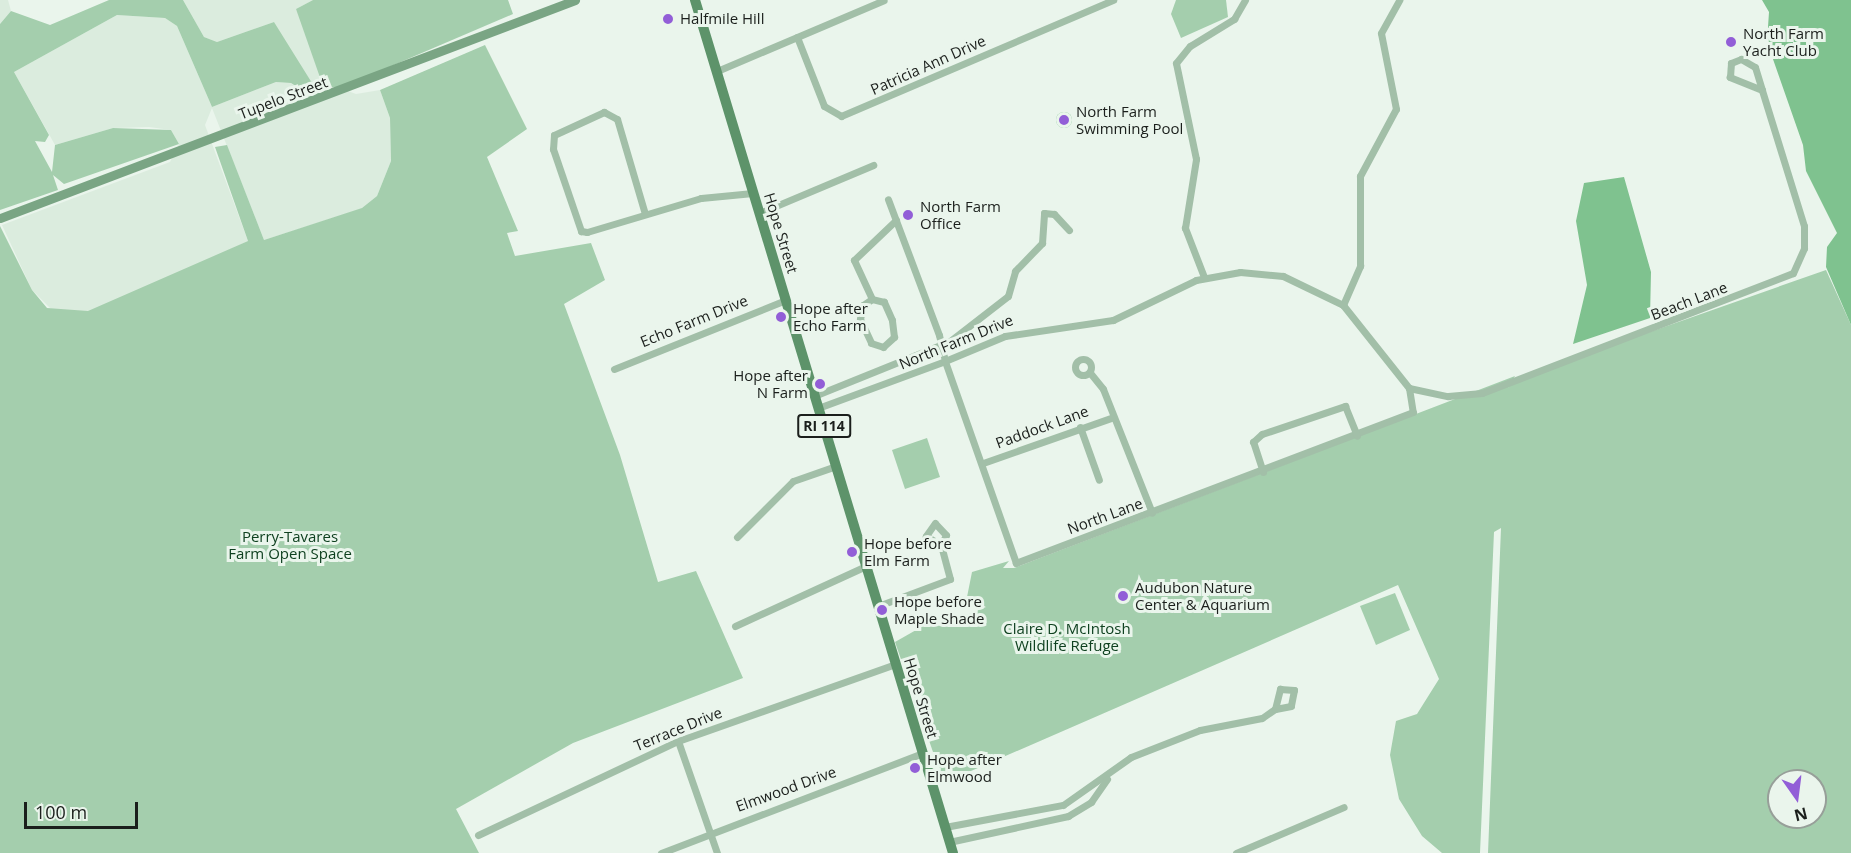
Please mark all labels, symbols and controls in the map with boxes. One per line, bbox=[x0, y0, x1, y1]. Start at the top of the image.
place label: Halfmile Hill bbox=[680, 10, 764, 28]
marker: Halfmile Hill bbox=[661, 12, 675, 26]
place label: North Farm Yacht Club bbox=[1743, 24, 1824, 59]
street label: Patricia Ann Drive bbox=[868, 31, 988, 99]
marker: North Farm Yacht Club bbox=[1724, 35, 1738, 49]
street label: Tupelo Street bbox=[236, 73, 330, 123]
place label: North Farm Swimming Pool bbox=[1076, 102, 1183, 137]
marker: North Farm Swimming Pool bbox=[1057, 113, 1071, 127]
street label: Hope Street bbox=[760, 190, 802, 276]
place label: North Farm Office bbox=[920, 197, 1001, 232]
marker: North Farm Office bbox=[901, 208, 915, 222]
street label: Beach Lane bbox=[1648, 278, 1730, 324]
street label: Echo Farm Drive bbox=[638, 291, 750, 351]
place label: Hope after Echo Farm bbox=[793, 299, 868, 334]
marker: Hope after Echo Farm bbox=[774, 310, 788, 324]
street label: North Farm Drive bbox=[896, 311, 1016, 373]
place label: Hope after N Farm bbox=[733, 366, 808, 401]
marker: Hope after N Farm bbox=[813, 377, 827, 391]
street label: Paddock Lane bbox=[993, 402, 1091, 452]
road number: RI 114 bbox=[797, 415, 851, 437]
street label: North Lane bbox=[1065, 494, 1145, 538]
park label: Perry-Tavares Farm Open Space bbox=[228, 527, 352, 562]
place label: Hope before Elm Farm bbox=[864, 534, 952, 569]
marker: Hope before Elm Farm bbox=[845, 545, 859, 559]
place label: Audubon Nature Center & Aquarium bbox=[1135, 578, 1270, 613]
marker: Audubon Nature Center & Aquarium bbox=[1116, 589, 1130, 603]
place label: Hope before Maple Shade bbox=[894, 592, 984, 627]
marker: Hope before Maple Shade bbox=[875, 603, 889, 617]
park label: Claire D. McIntosh Wildlife Refuge bbox=[1003, 619, 1131, 654]
street label: Hope Street bbox=[900, 655, 942, 741]
street label: Terrace Drive bbox=[631, 703, 725, 755]
place label: Hope after Elmwood bbox=[927, 750, 1002, 785]
marker: Hope after Elmwood bbox=[908, 761, 922, 775]
street label: Elmwood Drive bbox=[733, 763, 839, 815]
north arrow bbox=[1767, 769, 1827, 829]
scale bar bbox=[27, 790, 141, 828]
text: 100 m bbox=[35, 800, 87, 824]
text: N bbox=[1792, 802, 1810, 827]

